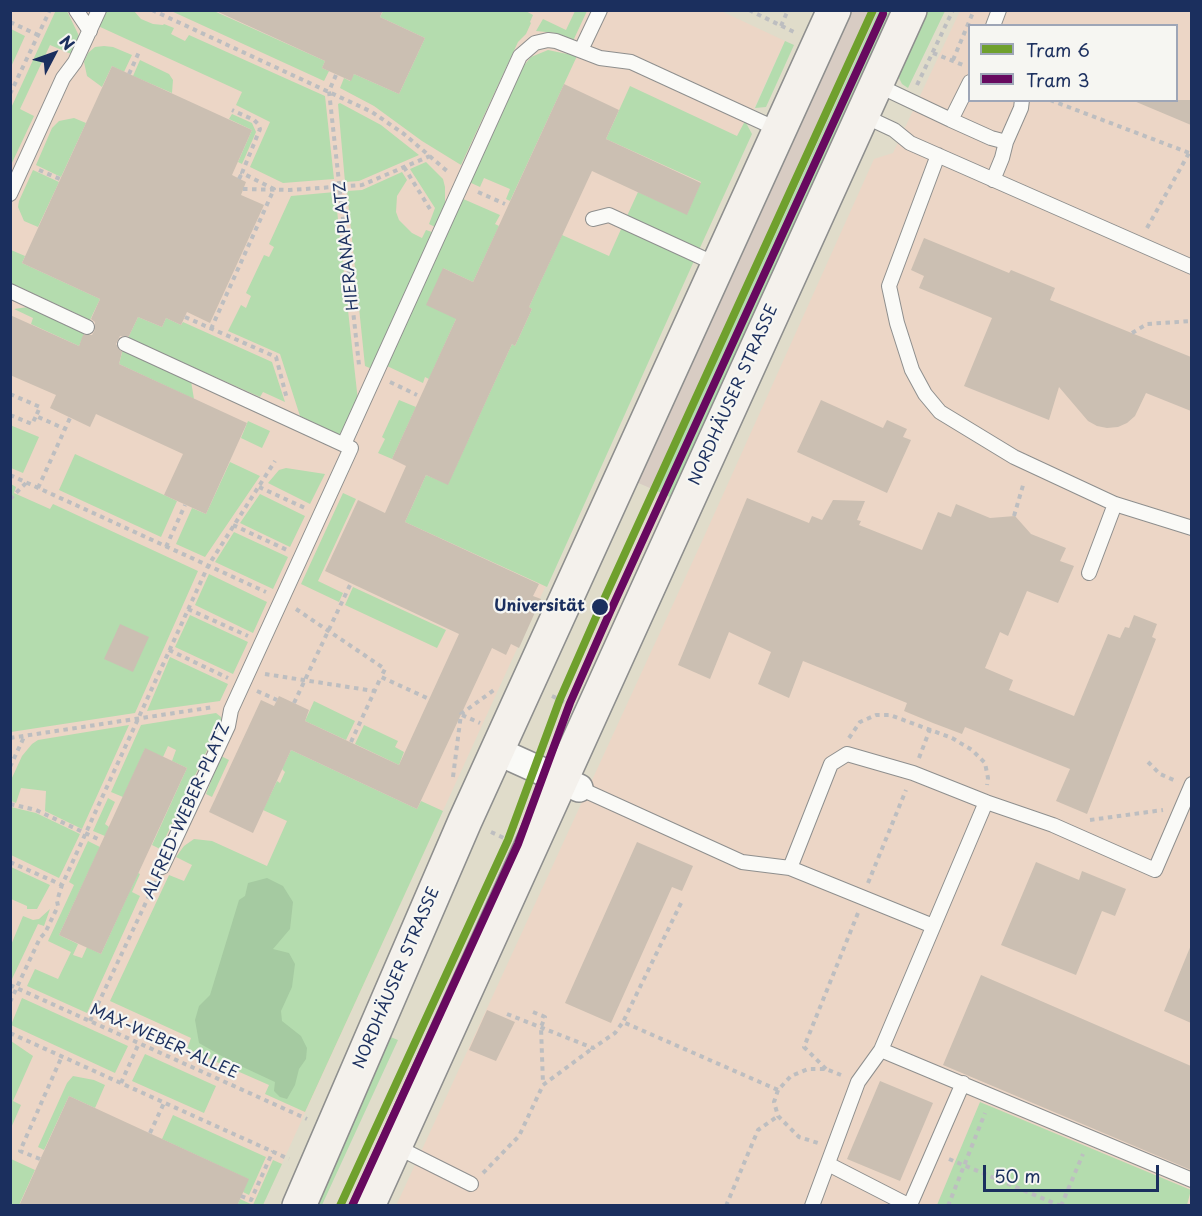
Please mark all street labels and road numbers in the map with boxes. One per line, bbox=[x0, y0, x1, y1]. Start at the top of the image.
street label: HIERANAPLATZ bbox=[331, 181, 363, 311]
street label: NORDHÄUSER STRASSE bbox=[685, 302, 783, 488]
street label: ALFRED-WEBER-PLATZ bbox=[140, 720, 234, 902]
street label: NORDHÄUSER STRASSE bbox=[350, 884, 444, 1072]
street label: MAX-WEBER-ALLEE bbox=[87, 1001, 241, 1083]

